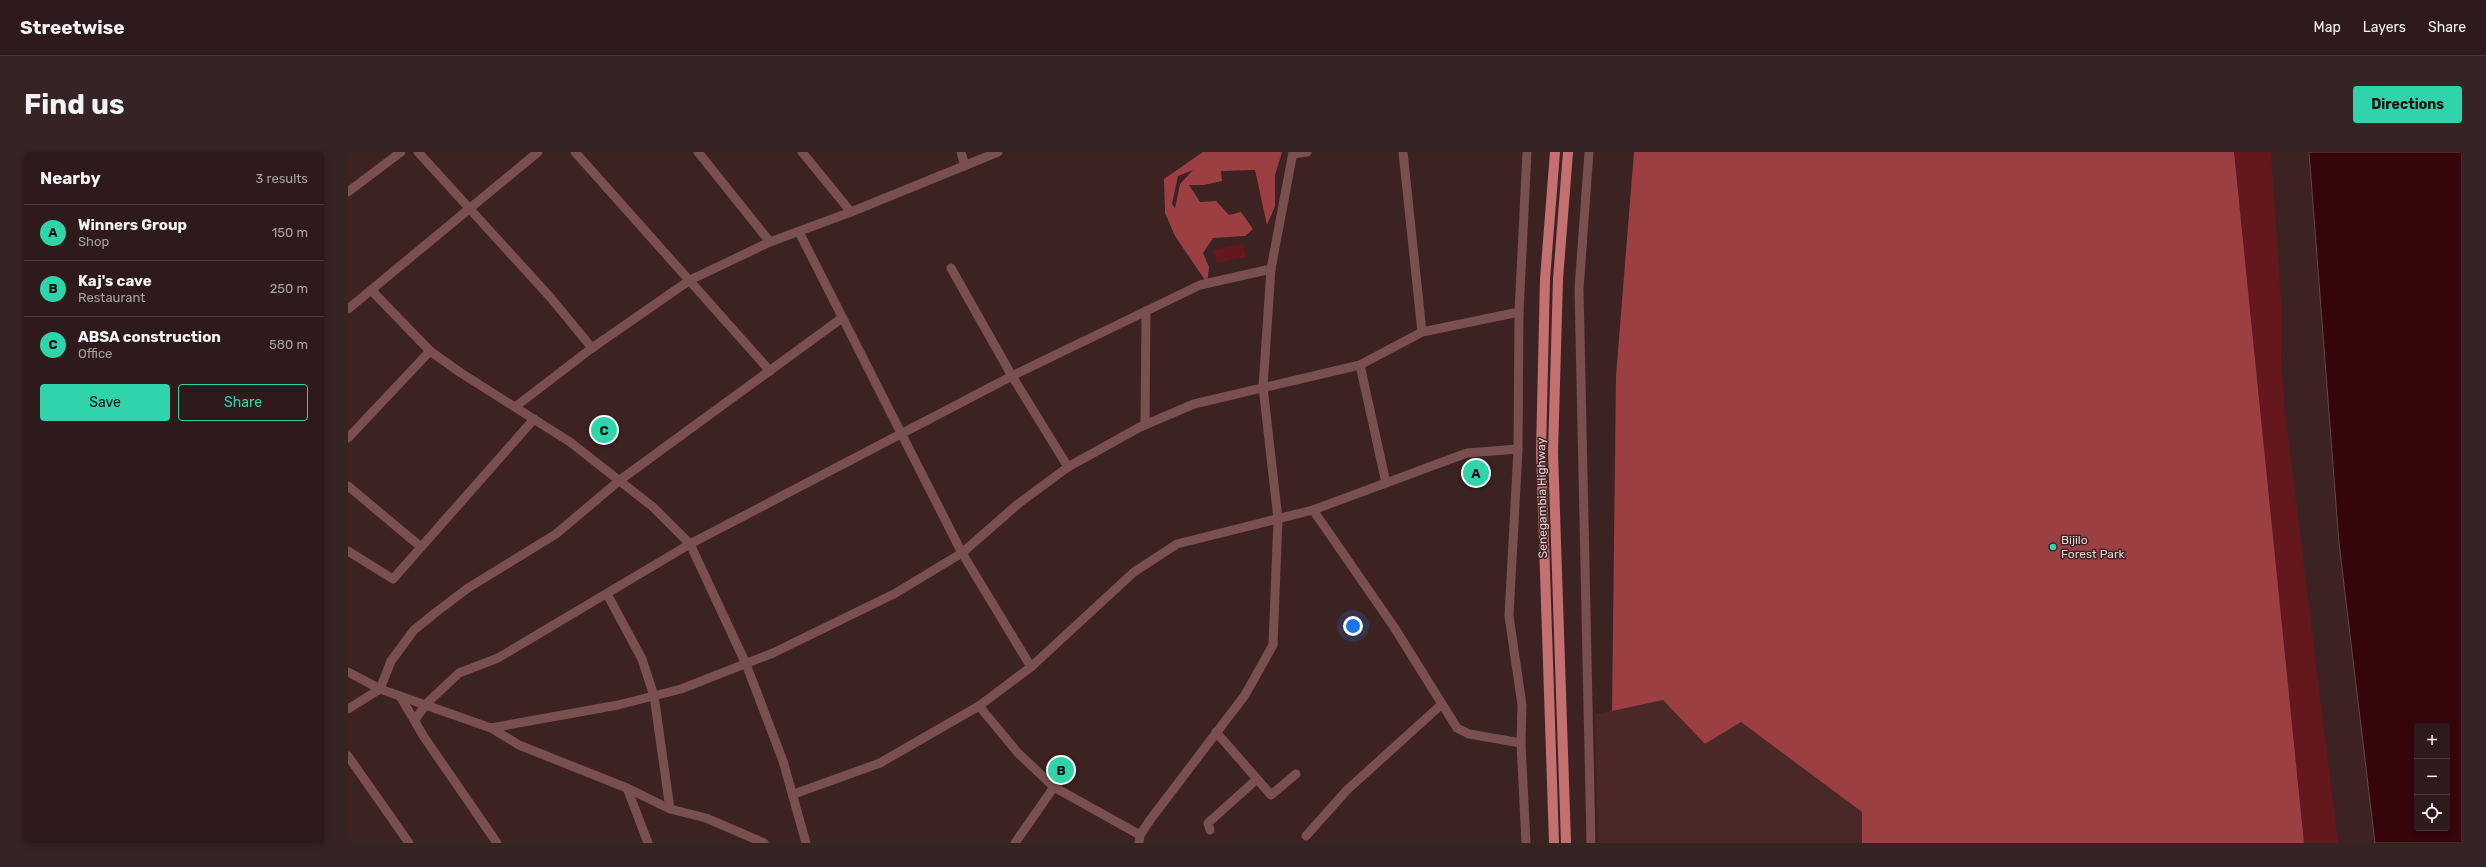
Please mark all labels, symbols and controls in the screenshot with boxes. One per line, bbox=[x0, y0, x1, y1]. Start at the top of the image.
text: Streetwise bbox=[20, 16, 125, 39]
text: Map bbox=[2314, 19, 2341, 36]
text: Layers bbox=[2363, 19, 2406, 36]
text: Share bbox=[2428, 19, 2466, 36]
button: Directions bbox=[2353, 86, 2462, 123]
text: Find us bbox=[24, 88, 124, 121]
text: Nearby bbox=[40, 168, 101, 188]
text: 3 results bbox=[256, 171, 308, 186]
text: Winners Group bbox=[78, 216, 187, 234]
text: A bbox=[48, 225, 58, 240]
text: 150 m bbox=[272, 225, 308, 240]
text: Shop bbox=[78, 234, 109, 249]
text: Kaj's cave bbox=[78, 272, 152, 290]
text: B bbox=[48, 281, 58, 296]
text: 250 m bbox=[270, 281, 308, 296]
text: Restaurant bbox=[78, 290, 145, 305]
text: ABSA construction bbox=[78, 328, 221, 346]
text: C bbox=[48, 337, 58, 352]
text: 580 m bbox=[269, 337, 308, 352]
text: Office bbox=[78, 346, 112, 361]
button: Save bbox=[40, 384, 170, 421]
button: Share bbox=[178, 384, 308, 421]
pin: C bbox=[591, 415, 617, 445]
street label: Senegambia Highway bbox=[1534, 437, 1550, 558]
pin: A bbox=[1463, 458, 1489, 488]
place label: Bijilo Forest Park bbox=[2061, 533, 2125, 561]
marker: Bijilo Forest Park bbox=[2048, 542, 2058, 552]
your location bbox=[1343, 616, 1363, 636]
map controls bbox=[2414, 723, 2450, 831]
button: + bbox=[2414, 723, 2450, 759]
pin: B bbox=[1048, 755, 1074, 785]
button: − bbox=[2414, 759, 2450, 795]
button: locate bbox=[2414, 795, 2450, 831]

